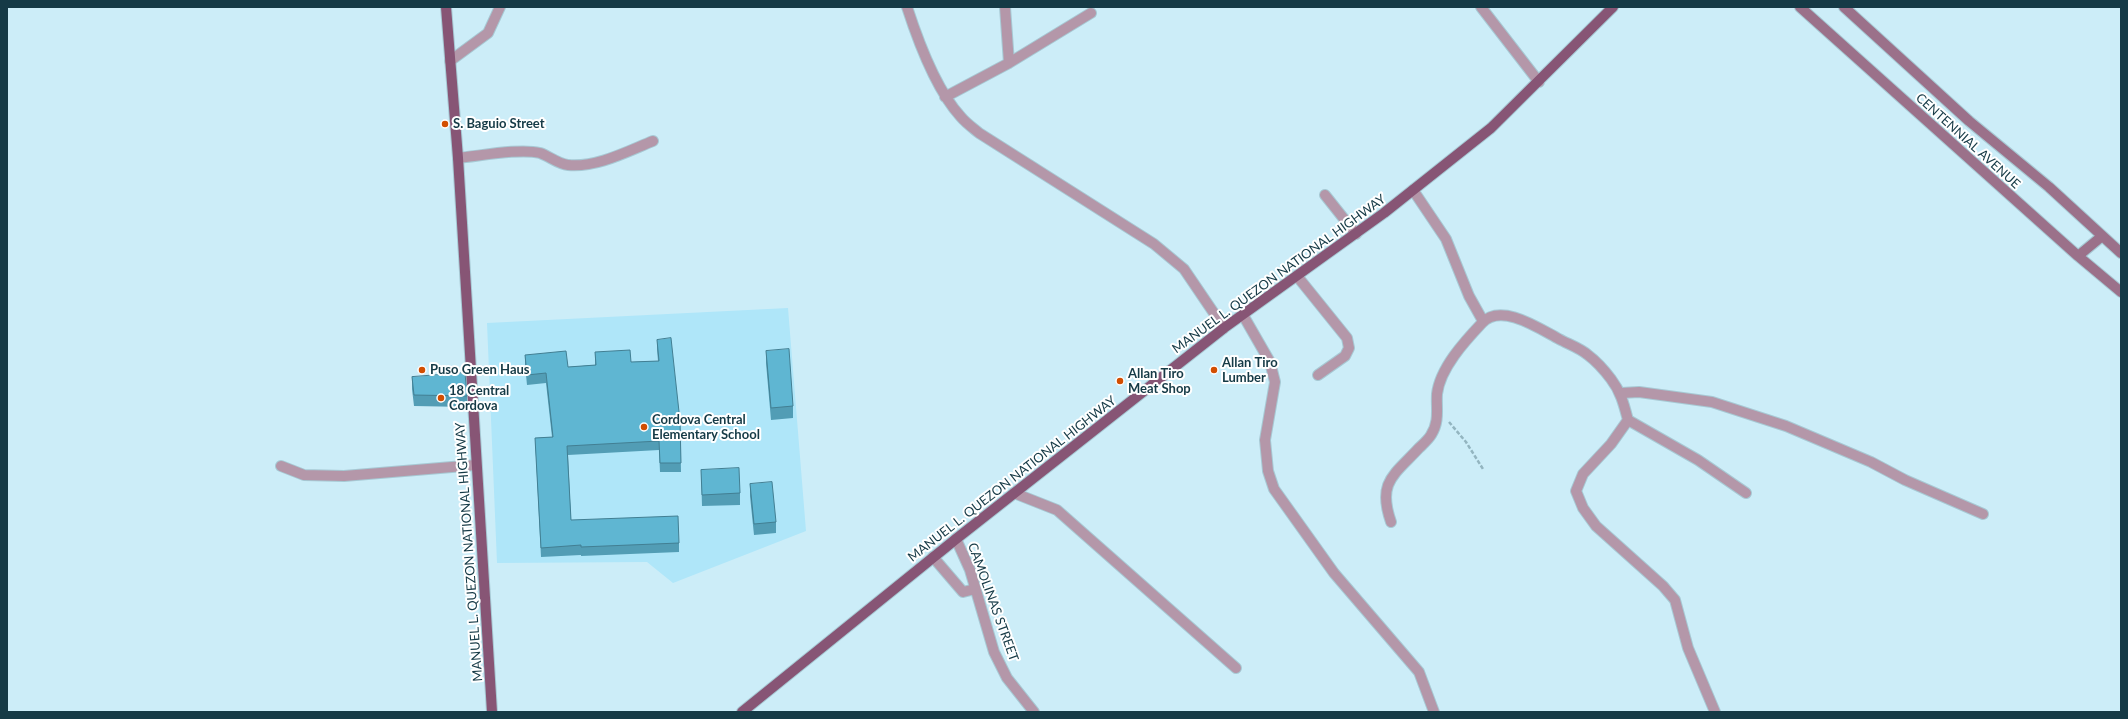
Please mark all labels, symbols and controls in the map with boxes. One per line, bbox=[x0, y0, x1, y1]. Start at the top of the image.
street label: CENTENNIAL AVENUE bbox=[1913, 90, 2023, 192]
place label: S. Baguio Street bbox=[453, 116, 545, 132]
marker: S. Baguio Street bbox=[440, 119, 450, 129]
street label: MANUEL L. QUEZON NATIONAL HIGHWAY bbox=[1169, 191, 1389, 357]
place label: Allan Tiro Lumber bbox=[1222, 355, 1278, 386]
place label: Puso Green Haus bbox=[430, 362, 530, 378]
marker: Puso Green Haus bbox=[417, 365, 427, 375]
marker: Allan Tiro Lumber bbox=[1209, 365, 1219, 375]
place label: Allan Tiro Meat Shop bbox=[1128, 366, 1191, 397]
marker: Allan Tiro Meat Shop bbox=[1115, 376, 1125, 386]
place label: 18 Central Cordova bbox=[449, 383, 509, 414]
marker: 18 Central Cordova bbox=[436, 393, 446, 403]
street label: MANUEL L. QUEZON NATIONAL HIGHWAY bbox=[905, 393, 1119, 565]
place label: Cordova Central Elementary School bbox=[652, 412, 760, 443]
street label: MANUEL L. QUEZON NATIONAL HIGHWAY bbox=[452, 422, 486, 682]
marker: Cordova Central Elementary School bbox=[639, 422, 649, 432]
street label: CAMOLINAS STREET bbox=[964, 541, 1022, 663]

